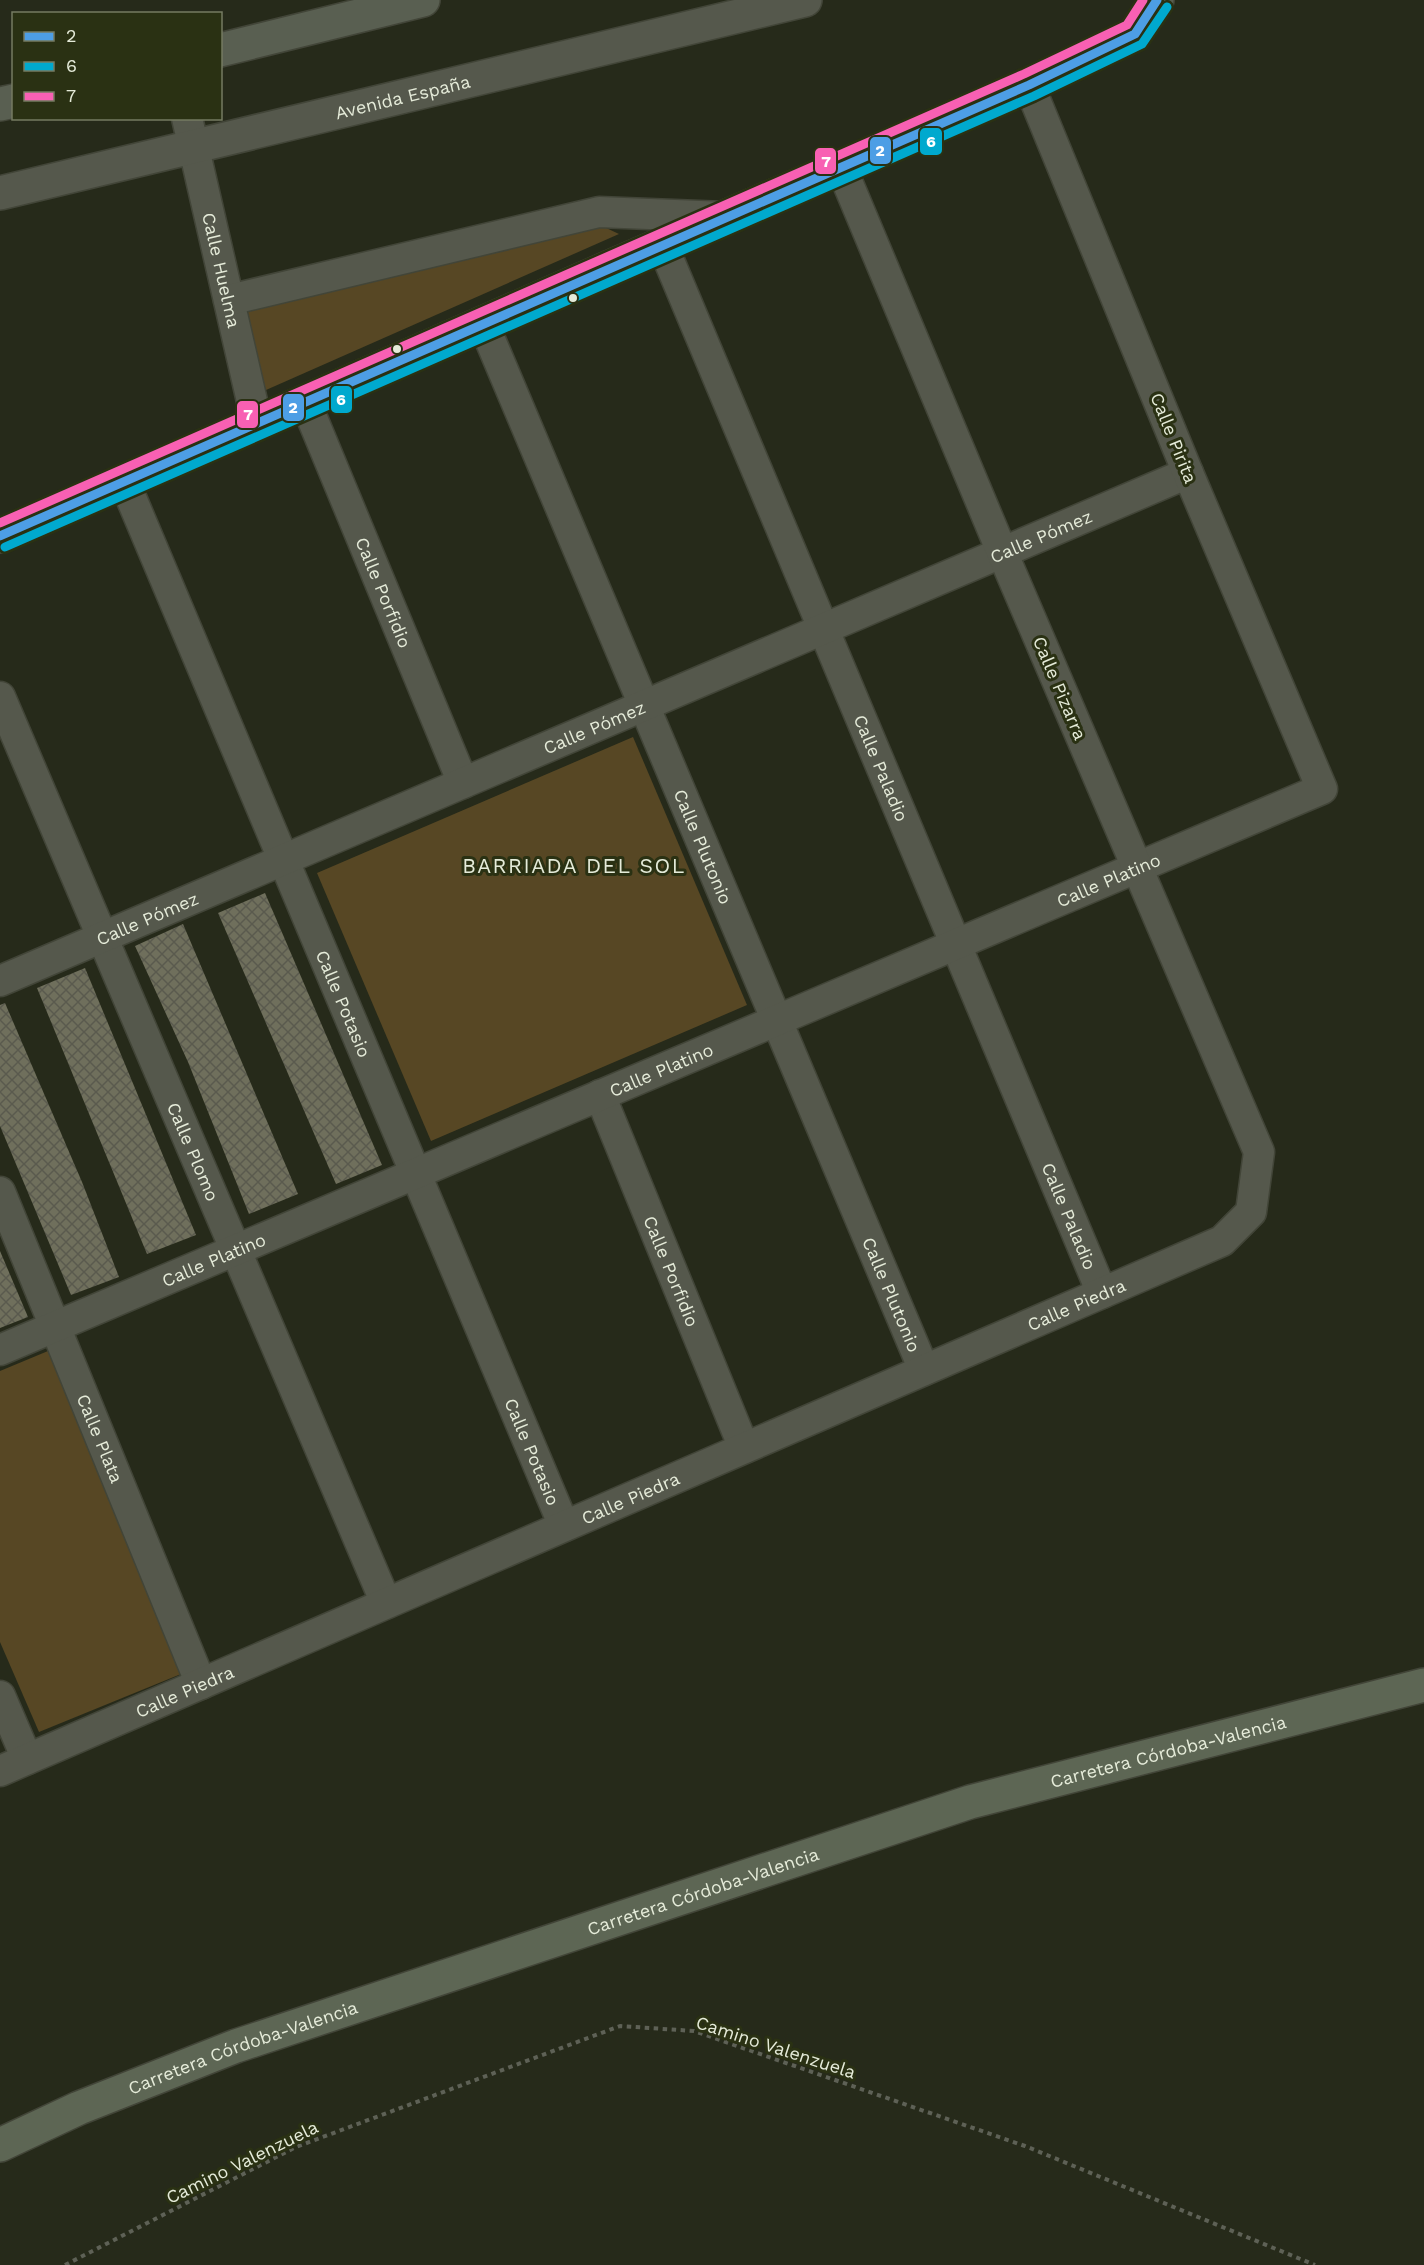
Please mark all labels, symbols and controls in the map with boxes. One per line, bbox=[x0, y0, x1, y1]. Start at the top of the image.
legend bbox=[12, 12, 222, 120]
text: 2 bbox=[66, 25, 77, 46]
text: 6 bbox=[66, 55, 77, 76]
street label: Avenida España bbox=[333, 70, 472, 123]
text: 7 bbox=[66, 85, 76, 106]
line badge: 6 bbox=[919, 127, 943, 156]
text: 6 bbox=[926, 132, 936, 151]
line badge: 2 bbox=[869, 136, 892, 165]
text: 2 bbox=[875, 141, 885, 160]
line badge: 7 bbox=[814, 147, 837, 175]
text: 7 bbox=[821, 152, 831, 171]
street label: Calle Huelma bbox=[199, 210, 245, 330]
unlabelled marker bbox=[567, 292, 579, 304]
unlabelled marker bbox=[391, 343, 403, 355]
line badge: 6 bbox=[330, 385, 353, 414]
text: 6 bbox=[336, 390, 346, 409]
street label: Calle Pirita bbox=[1146, 390, 1202, 486]
line badge: 2 bbox=[282, 393, 305, 422]
text: 2 bbox=[288, 398, 298, 417]
line badge: 7 bbox=[236, 400, 259, 429]
text: 7 bbox=[243, 405, 253, 424]
street label: Calle Pómez bbox=[987, 505, 1095, 567]
street label: Calle Porfidio bbox=[352, 534, 416, 651]
street label: Calle Pizarra bbox=[1029, 633, 1091, 743]
street label: Calle Pómez bbox=[540, 696, 648, 758]
street label: Calle Paladio bbox=[850, 711, 913, 824]
street label: Calle Plutonio bbox=[670, 786, 737, 907]
street label: Calle Platino bbox=[1053, 848, 1163, 911]
district label: BARRIADA DEL SOL bbox=[462, 853, 686, 878]
street label: Calle Pómez bbox=[93, 887, 201, 949]
street label: Calle Potasio bbox=[312, 947, 376, 1060]
street label: Calle Platino bbox=[606, 1038, 716, 1101]
street label: Calle Plomo bbox=[163, 1099, 224, 1204]
street label: Calle Paladio bbox=[1038, 1159, 1101, 1273]
street label: Calle Porfidio bbox=[640, 1212, 704, 1329]
street label: Calle Platino bbox=[158, 1228, 269, 1291]
street label: Calle Plutonio bbox=[859, 1234, 926, 1355]
street label: Calle Piedra bbox=[1024, 1274, 1128, 1335]
street label: Calle Plata bbox=[73, 1391, 128, 1486]
street label: Calle Potasio bbox=[501, 1395, 565, 1508]
street label: Calle Piedra bbox=[578, 1467, 683, 1528]
street label: Calle Piedra bbox=[132, 1661, 237, 1722]
street label: Carretera Córdoba-Valencia bbox=[1048, 1711, 1288, 1791]
street label: Carretera Córdoba-Valencia bbox=[584, 1843, 821, 1939]
street label: Carretera Córdoba-Valencia bbox=[125, 1996, 360, 2098]
street label: Camino Valenzuela bbox=[694, 2011, 858, 2083]
street label: Camino Valenzuela bbox=[163, 2116, 321, 2208]

